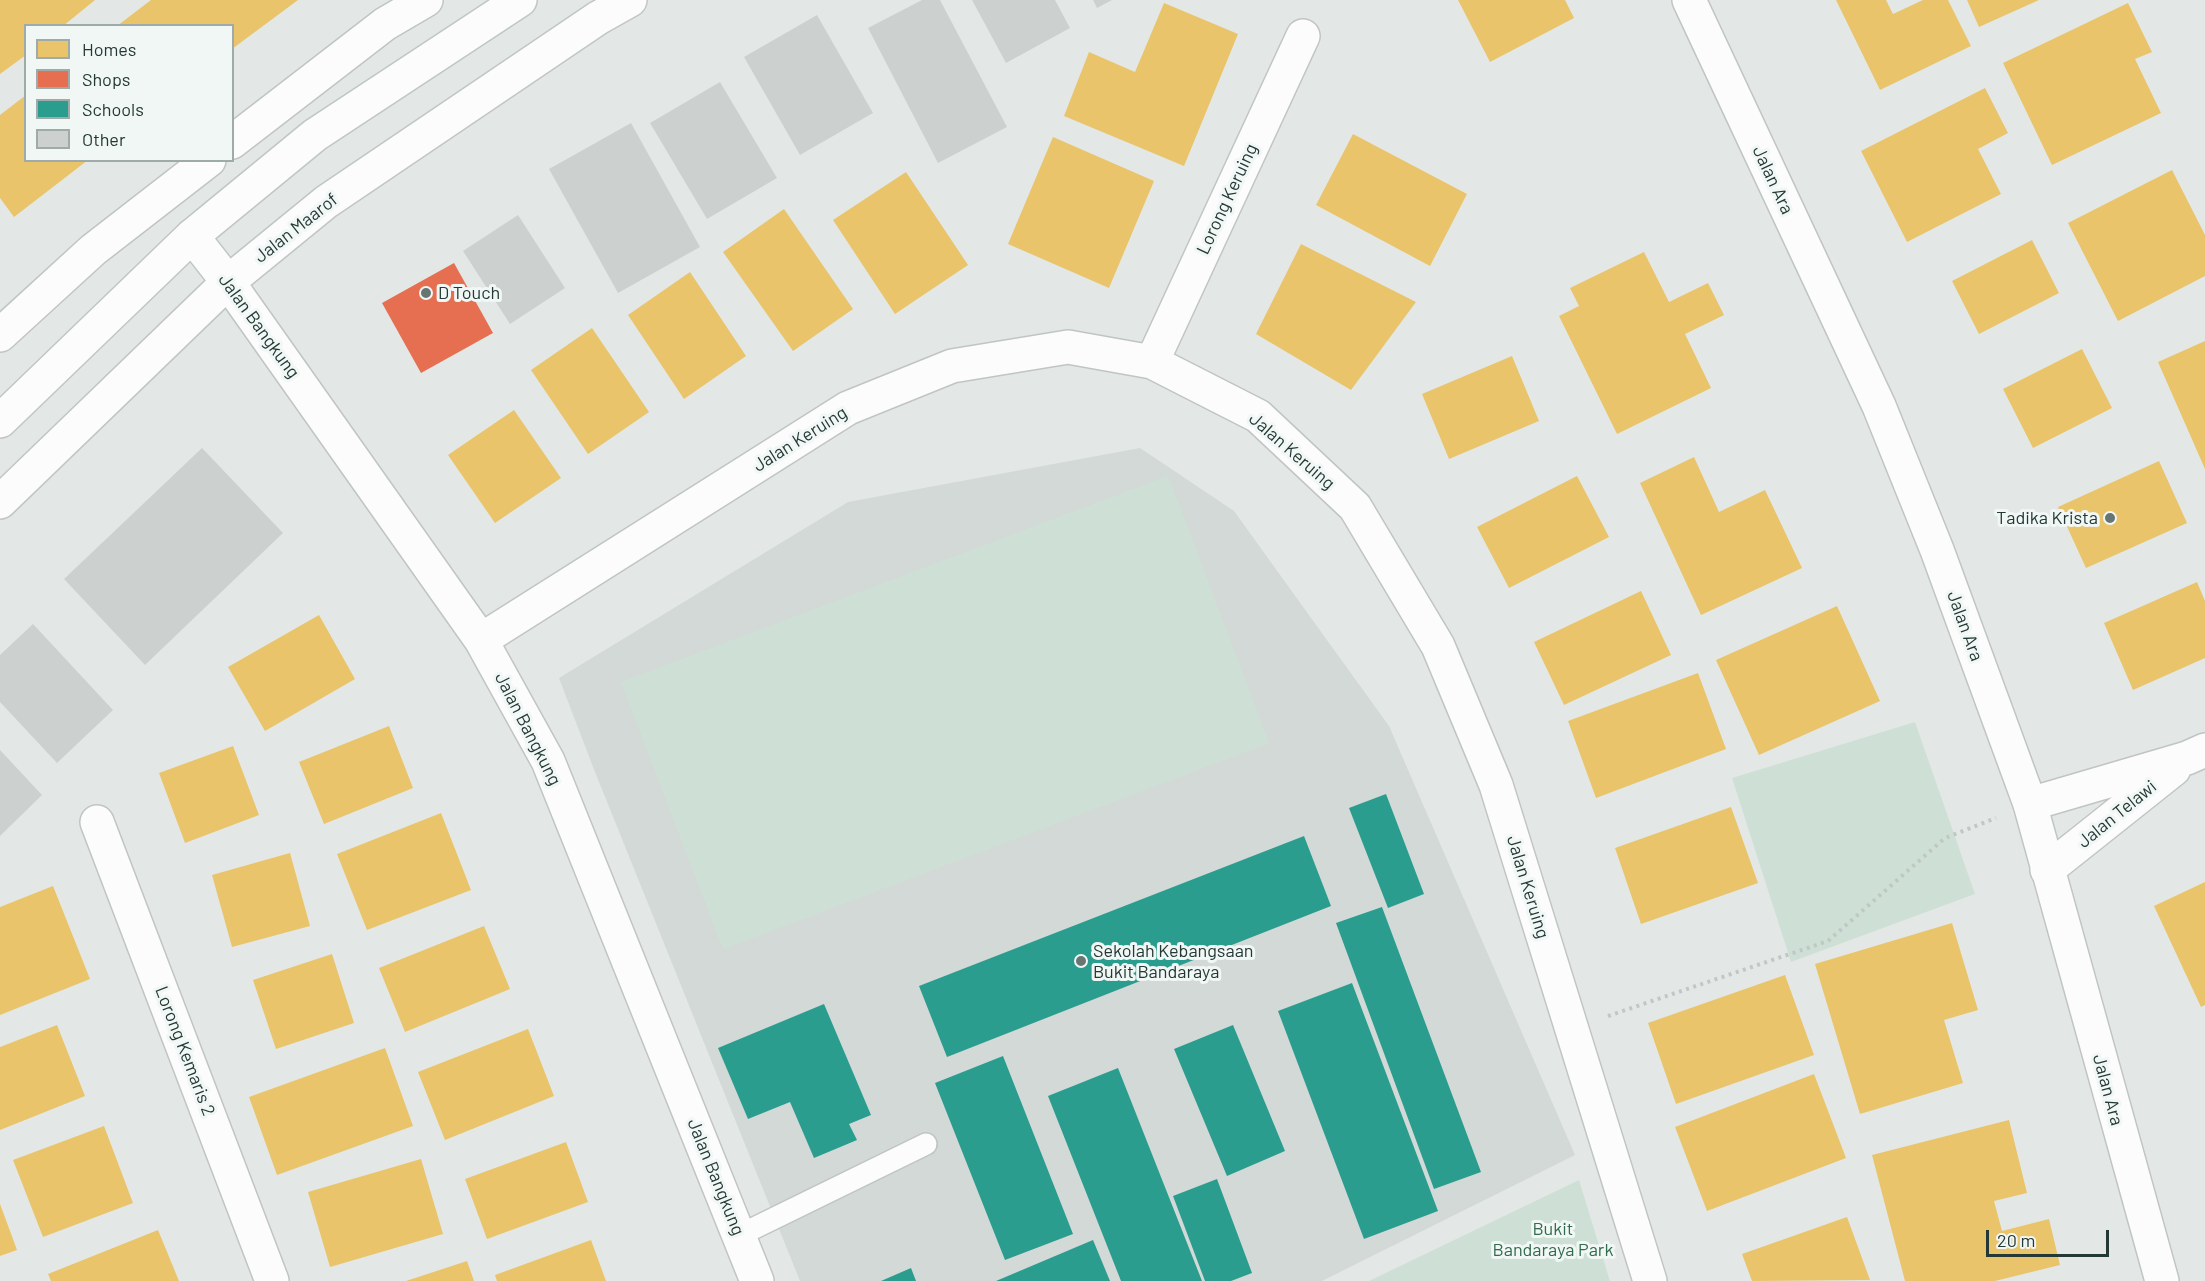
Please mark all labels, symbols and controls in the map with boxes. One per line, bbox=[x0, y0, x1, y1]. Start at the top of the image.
legend bbox=[24, 24, 234, 162]
text: Homes bbox=[82, 38, 136, 60]
text: Shops bbox=[82, 68, 131, 90]
text: Schools bbox=[82, 98, 144, 120]
text: Other bbox=[82, 128, 125, 150]
street label: Lorong Keruing bbox=[1192, 140, 1262, 258]
street label: Jalan Ara bbox=[1748, 142, 1798, 218]
street label: Jalan Maarof bbox=[250, 189, 342, 267]
street label: Jalan Bangkung bbox=[214, 270, 304, 382]
place label: D Touch bbox=[438, 282, 500, 304]
marker: D Touch bbox=[419, 286, 433, 300]
street label: Jalan Keruing bbox=[749, 402, 851, 476]
street label: Jalan Keruing bbox=[1245, 408, 1339, 494]
place label: Tadika Krista bbox=[1996, 507, 2098, 529]
marker: Tadika Krista bbox=[2103, 511, 2117, 525]
street label: Jalan Ara bbox=[1942, 588, 1988, 664]
street label: Jalan Bangkung bbox=[490, 669, 566, 789]
street label: Jalan Telawi bbox=[2073, 776, 2161, 852]
street label: Jalan Keruing bbox=[1502, 833, 1554, 941]
place label: Sekolah Kebangsaan Bukit Bandaraya bbox=[1093, 940, 1254, 982]
marker: Sekolah Kebangsaan Bukit Bandaraya bbox=[1074, 954, 1088, 968]
street label: Lorong Kemaris 2 bbox=[150, 983, 220, 1119]
street label: Jalan Ara bbox=[2088, 1052, 2128, 1128]
street label: Jalan Bangkung bbox=[683, 1116, 749, 1238]
park label: Bukit Bandaraya Park bbox=[1493, 1218, 1613, 1260]
scale bar bbox=[1989, 1218, 2112, 1256]
text: 20 m bbox=[1997, 1229, 2035, 1251]

